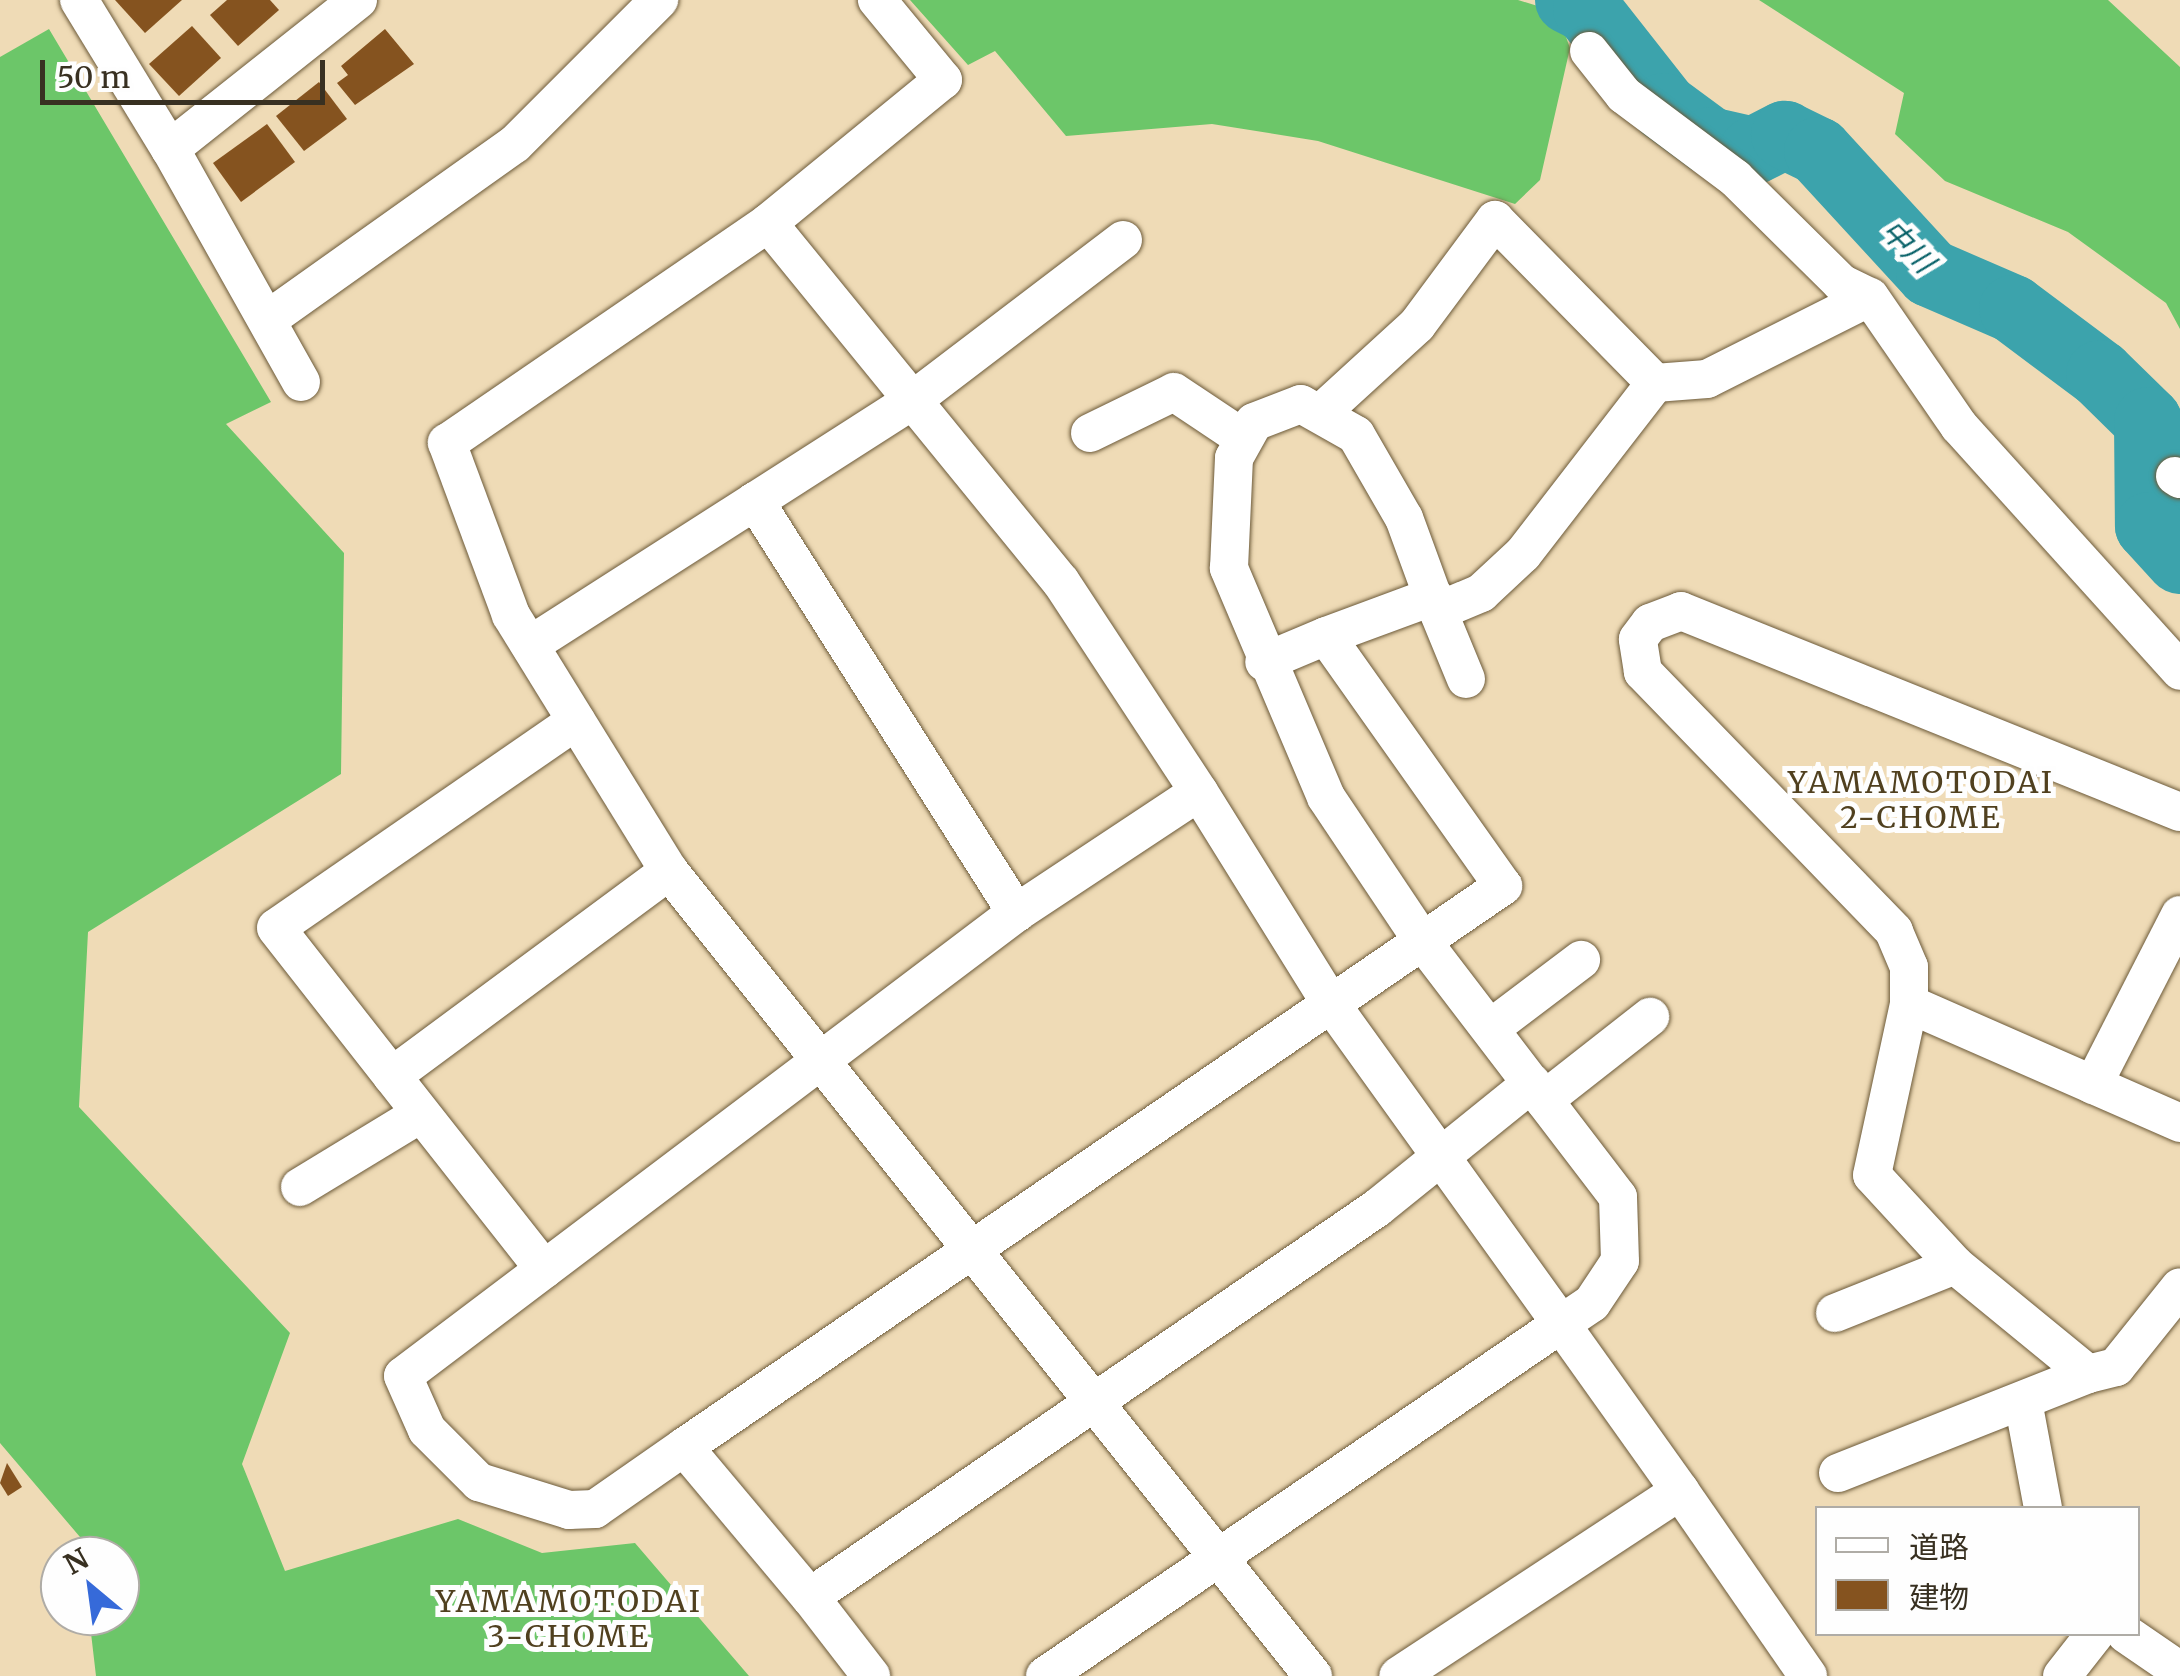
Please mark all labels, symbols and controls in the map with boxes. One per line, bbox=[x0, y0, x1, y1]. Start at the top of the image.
scale bar bbox=[45, 40, 330, 102]
text: 50 m bbox=[57, 58, 130, 96]
water label: 中川 bbox=[1874, 212, 1942, 280]
district label: YAMAMOTODAI 2-CHOME bbox=[1788, 764, 2054, 834]
legend bbox=[1815, 1506, 2140, 1636]
text: 道路 bbox=[1909, 1528, 1969, 1566]
north arrow bbox=[40, 1536, 140, 1636]
text: N bbox=[58, 1540, 95, 1583]
text: 建物 bbox=[1909, 1578, 1969, 1616]
district label: YAMAMOTODAI 3-CHOME bbox=[436, 1583, 702, 1654]

